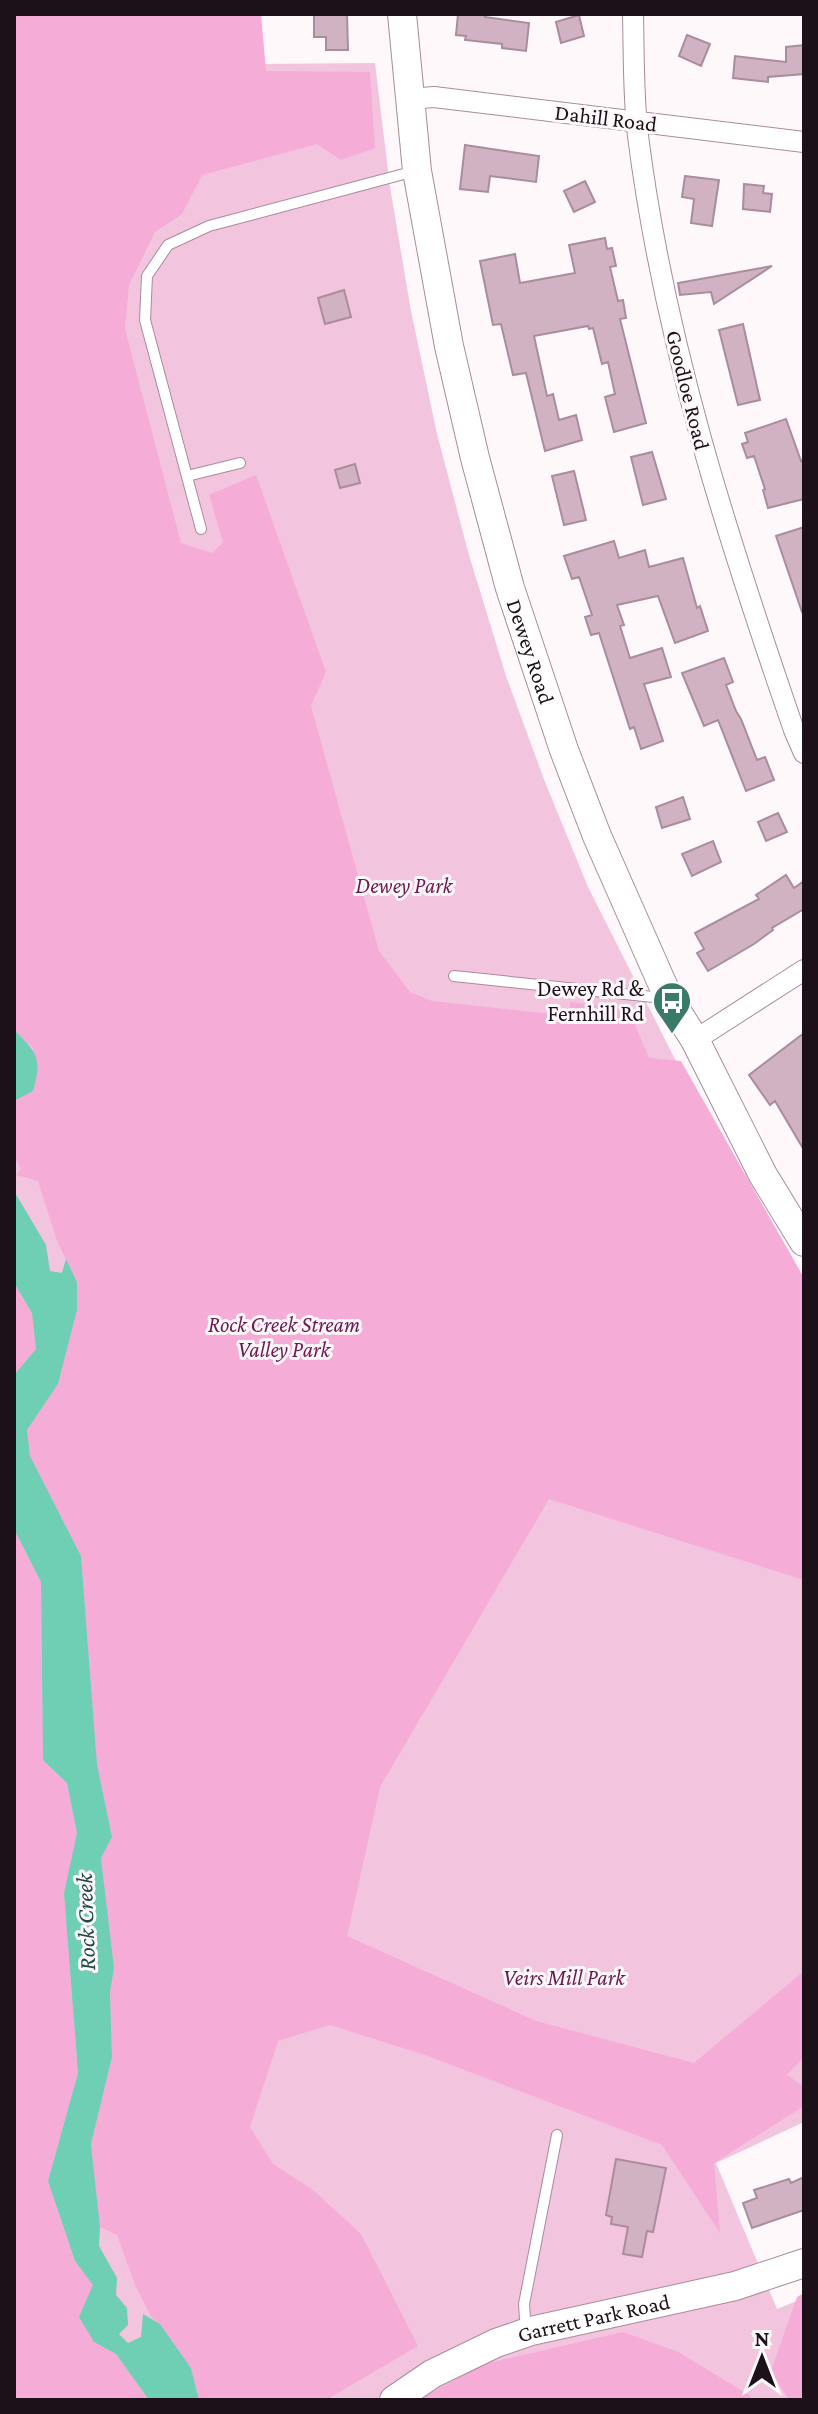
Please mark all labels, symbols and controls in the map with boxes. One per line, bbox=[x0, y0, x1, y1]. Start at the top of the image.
street label: Dahill Road bbox=[554, 99, 659, 137]
street label: Goodloe Road bbox=[661, 328, 715, 453]
street label: Dewey Road bbox=[502, 596, 560, 707]
park label: Dewey Park bbox=[356, 873, 454, 898]
place label: Dewey Rd & Fernhill Rd bbox=[537, 976, 645, 1026]
bus stop icon: Dewey Rd & Fernhill Rd bbox=[651, 980, 693, 1035]
park label: Rock Creek Stream Valley Park bbox=[208, 1312, 360, 1362]
water label: Rock Creek bbox=[70, 1871, 100, 1971]
park label: Veirs Mill Park bbox=[503, 1965, 626, 1990]
street label: Garrett Park Road bbox=[514, 2288, 672, 2347]
north arrow bbox=[722, 2318, 802, 2398]
text: N bbox=[755, 2326, 770, 2351]

